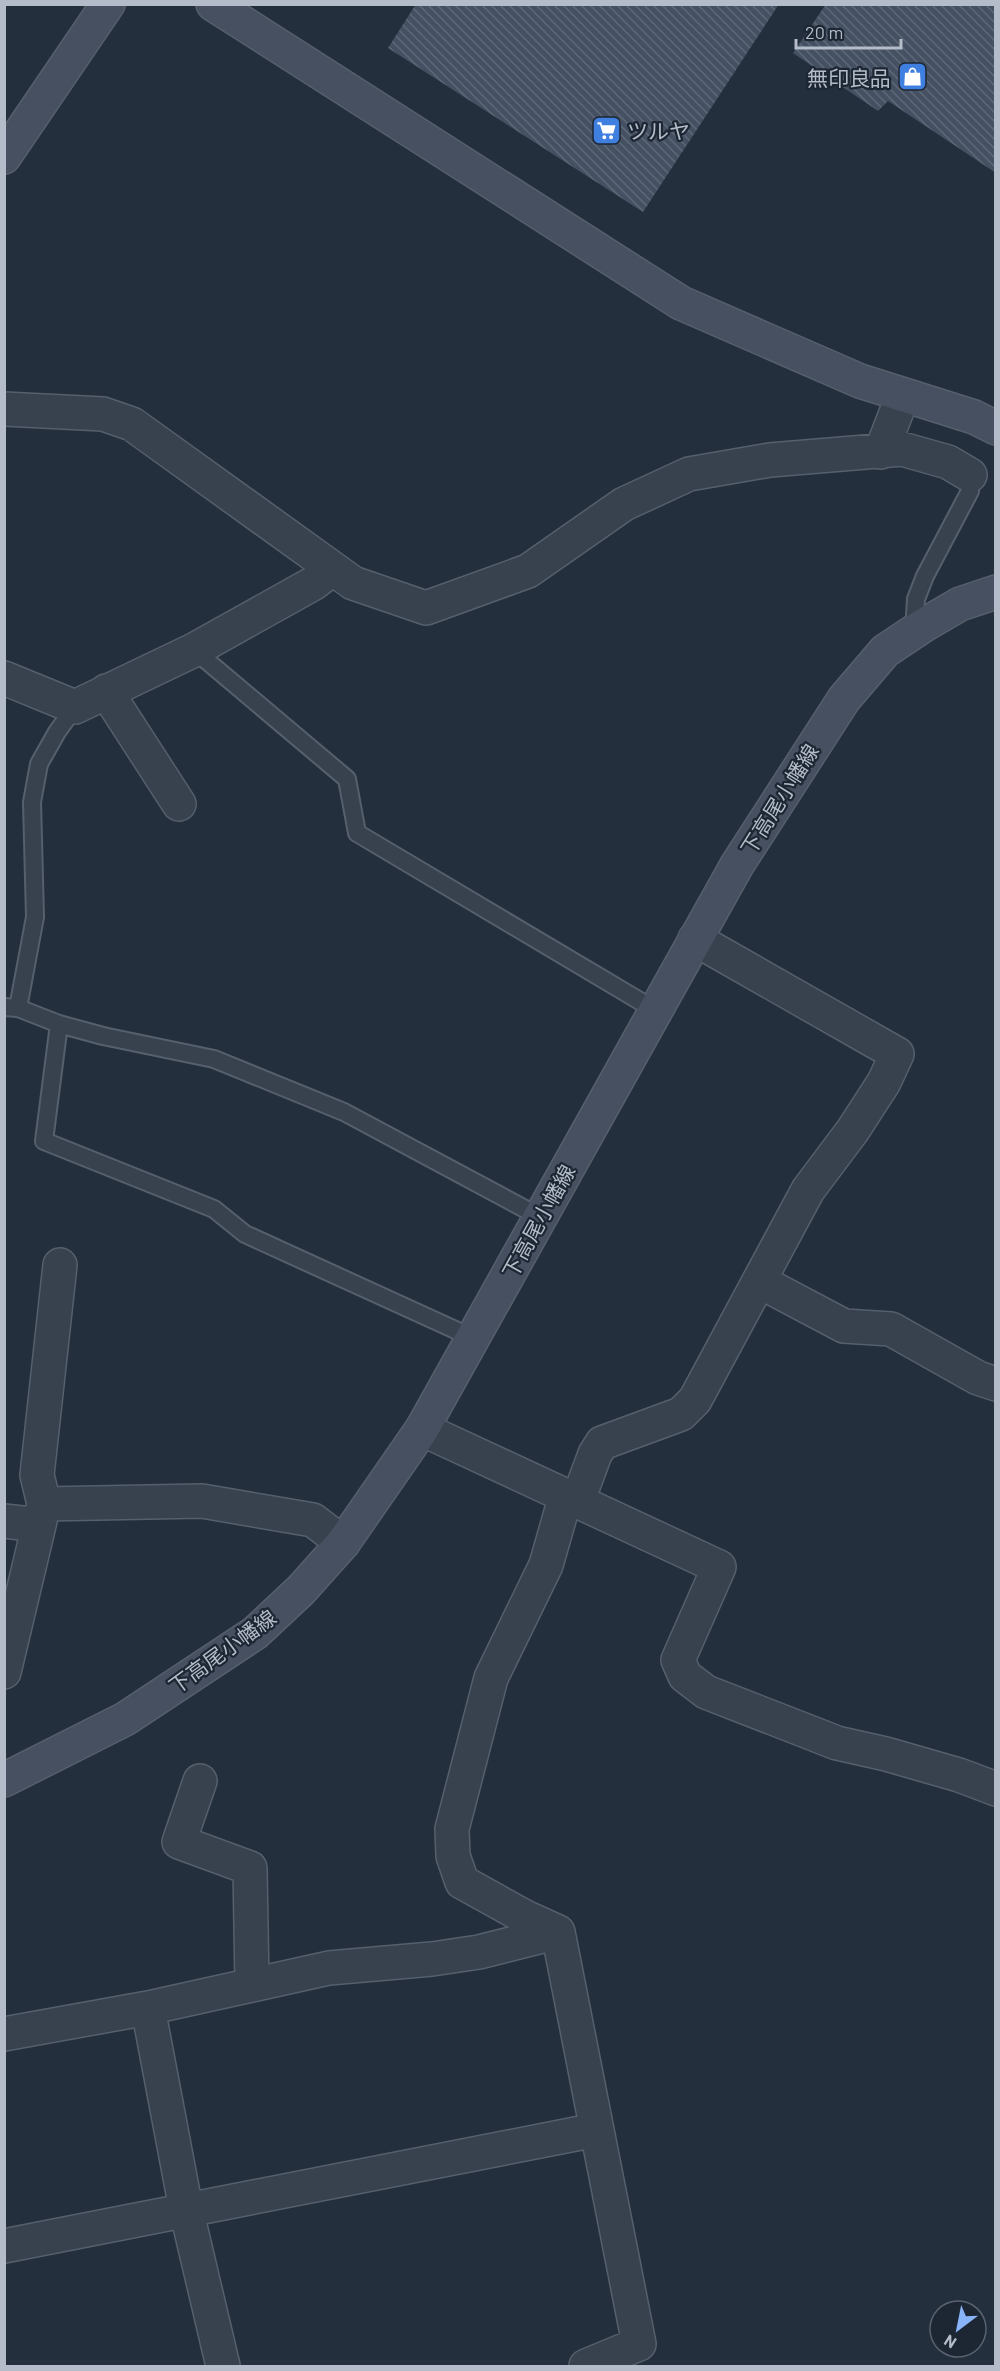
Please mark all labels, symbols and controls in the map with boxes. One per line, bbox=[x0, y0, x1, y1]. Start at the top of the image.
scale bar bbox=[796, 12, 901, 50]
text: 20 m bbox=[805, 21, 843, 43]
shop icon: 無印良品 bbox=[896, 61, 928, 93]
place label: 無印良品 bbox=[807, 65, 891, 90]
supermarket icon: ツルヤ bbox=[590, 114, 622, 146]
place label: ツルヤ bbox=[627, 118, 690, 143]
street label: 下高尾小幡線 bbox=[735, 739, 823, 859]
street label: 下高尾小幡線 bbox=[497, 1160, 579, 1282]
street label: 下高尾小幡線 bbox=[164, 1604, 280, 1698]
north arrow bbox=[928, 2299, 988, 2359]
text: N bbox=[940, 2331, 959, 2353]

